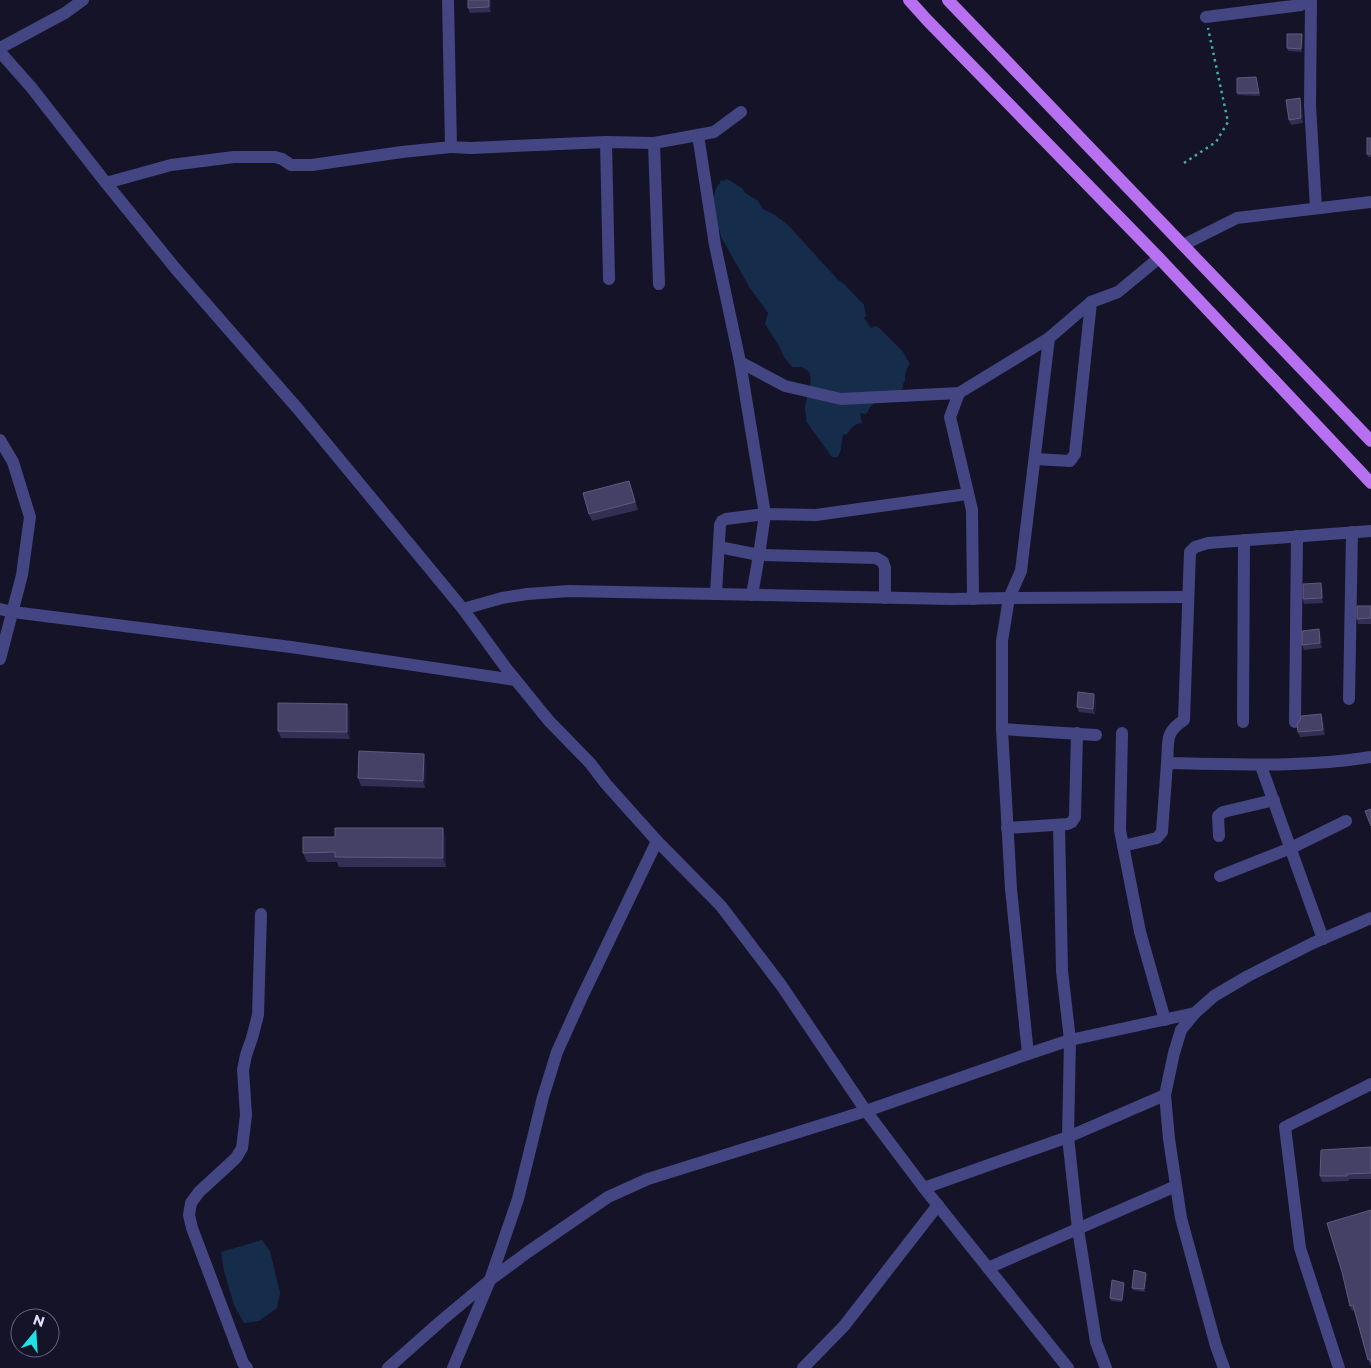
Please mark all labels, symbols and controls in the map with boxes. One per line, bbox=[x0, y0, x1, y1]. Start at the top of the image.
north arrow bbox=[10, 1308, 60, 1358]
text: N bbox=[31, 1310, 47, 1331]

